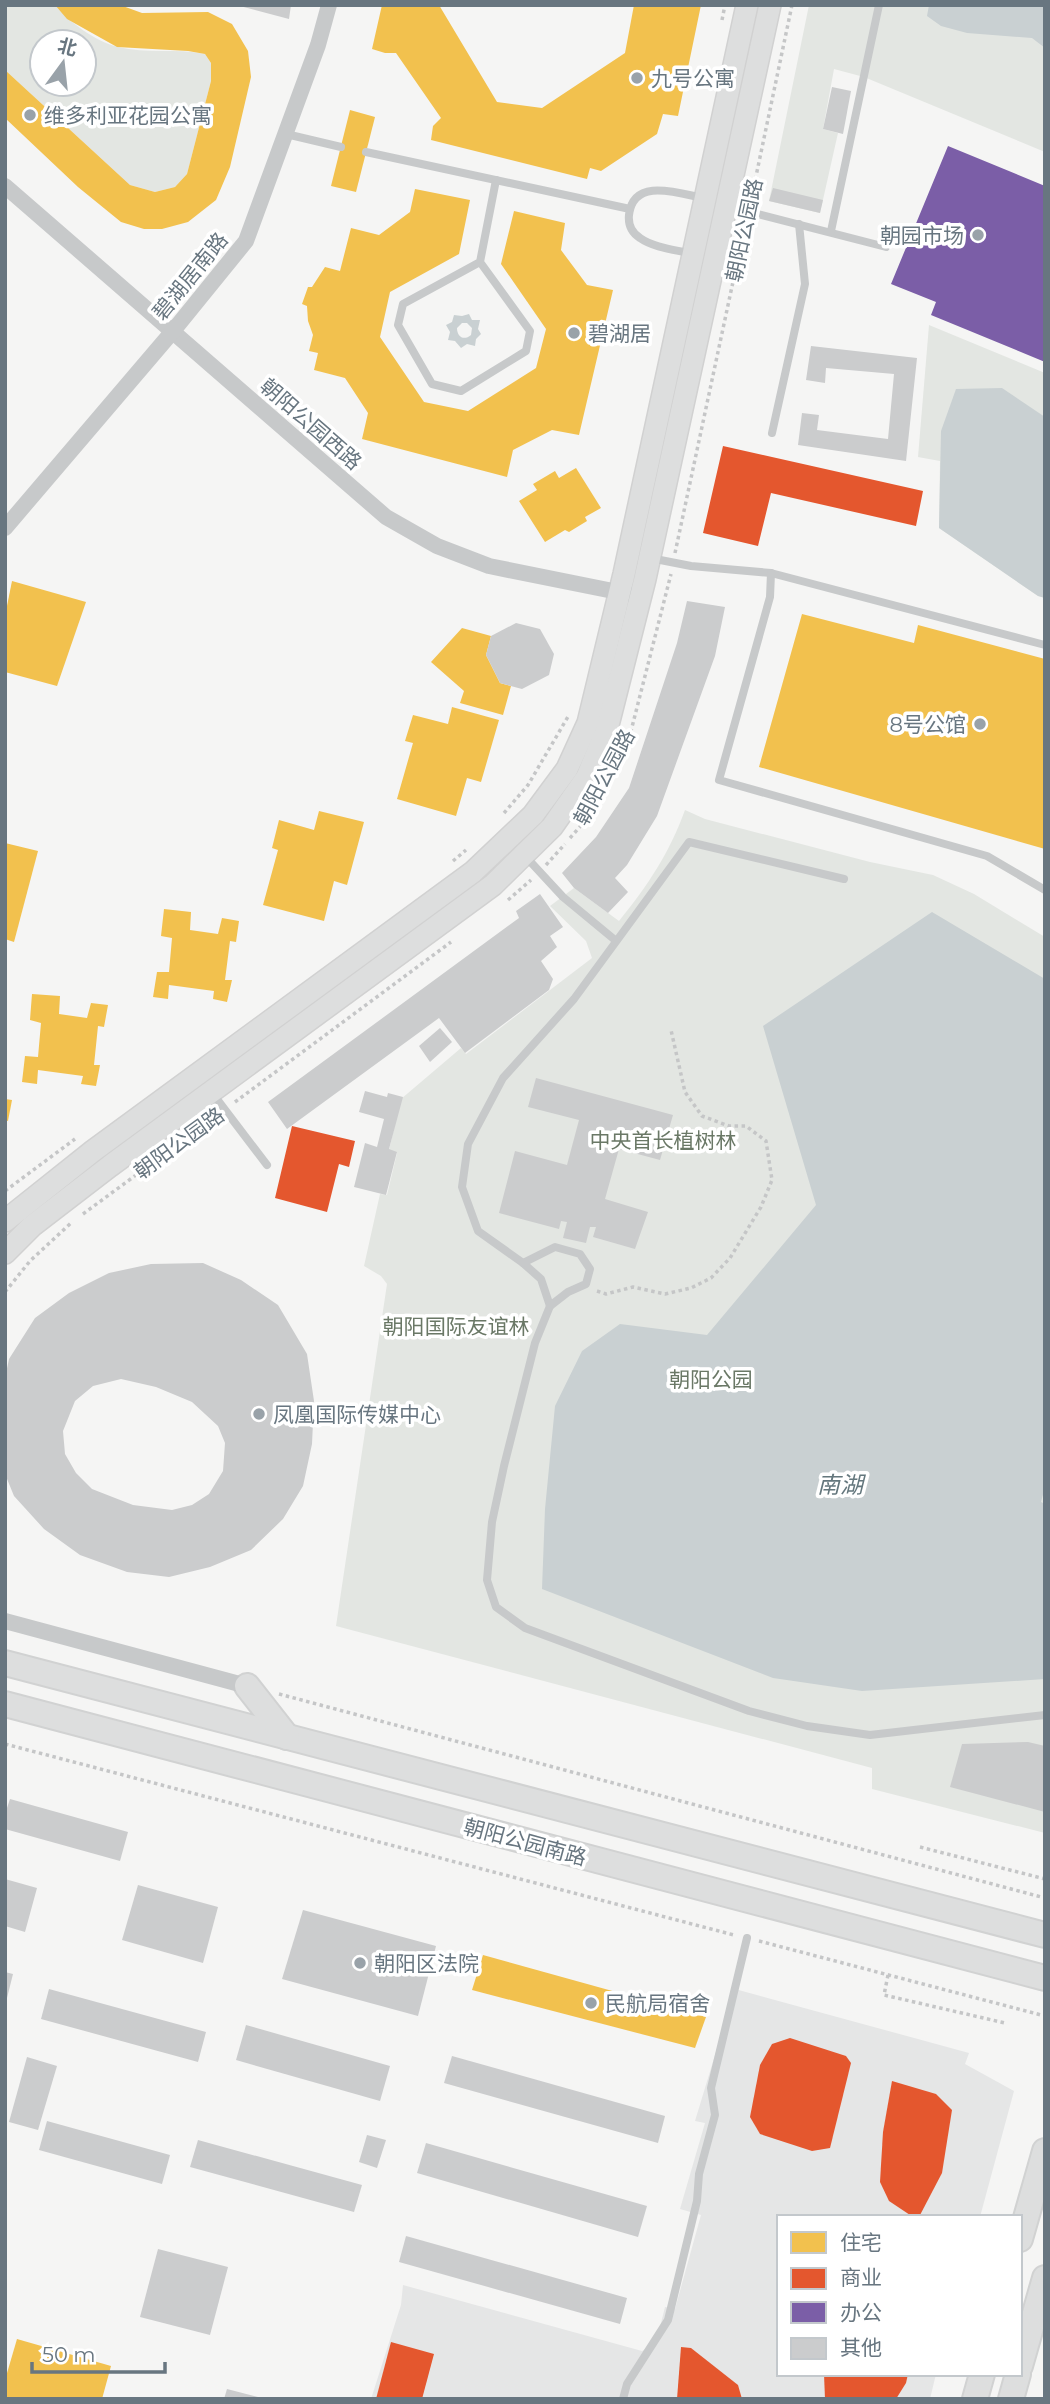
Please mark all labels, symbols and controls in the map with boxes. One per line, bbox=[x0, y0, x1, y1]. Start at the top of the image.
north arrow bbox=[28, 28, 98, 98]
text: 北 bbox=[55, 33, 79, 61]
place label: 九号公寓 bbox=[651, 66, 735, 91]
marker: 九号公寓 bbox=[629, 70, 645, 86]
place label: 维多利亚花园公寓 bbox=[44, 103, 212, 128]
marker: 维多利亚花园公寓 bbox=[22, 107, 38, 123]
street label: 朝阳公园路 bbox=[721, 176, 767, 284]
place label: 朝园市场 bbox=[880, 223, 964, 248]
street label: 碧湖居南路 bbox=[147, 227, 233, 325]
marker: 朝园市场 bbox=[970, 227, 986, 243]
place label: 碧湖居 bbox=[588, 321, 651, 346]
marker: 碧湖居 bbox=[566, 325, 582, 341]
street label: 朝阳公园西路 bbox=[255, 373, 367, 475]
place label: 8号公馆 bbox=[890, 712, 966, 737]
marker: 8号公馆 bbox=[972, 716, 988, 732]
street label: 朝阳公园路 bbox=[568, 725, 640, 829]
street label: 朝阳公园路 bbox=[129, 1102, 229, 1184]
park label: 中央首长植树林 bbox=[590, 1128, 737, 1153]
park label: 朝阳国际友谊林 bbox=[383, 1314, 530, 1339]
park label: 朝阳公园 bbox=[669, 1367, 753, 1392]
place label: 凤凰国际传媒中心 bbox=[273, 1402, 441, 1427]
marker: 凤凰国际传媒中心 bbox=[251, 1406, 267, 1422]
water label: 南湖 bbox=[817, 1471, 866, 1499]
street label: 朝阳公园南路 bbox=[461, 1814, 589, 1870]
place label: 朝阳区法院 bbox=[374, 1951, 479, 1976]
marker: 朝阳区法院 bbox=[352, 1955, 368, 1971]
place label: 民航局宿舍 bbox=[605, 1991, 710, 2016]
marker: 民航局宿舍 bbox=[583, 1995, 599, 2011]
legend bbox=[777, 2215, 1022, 2376]
text: 住宅 bbox=[840, 2230, 882, 2255]
text: 商业 bbox=[840, 2265, 882, 2290]
text: 办公 bbox=[840, 2300, 882, 2325]
scale bar bbox=[32, 2330, 164, 2374]
text: 其他 bbox=[840, 2335, 882, 2360]
text: 50 m bbox=[42, 2342, 96, 2367]

